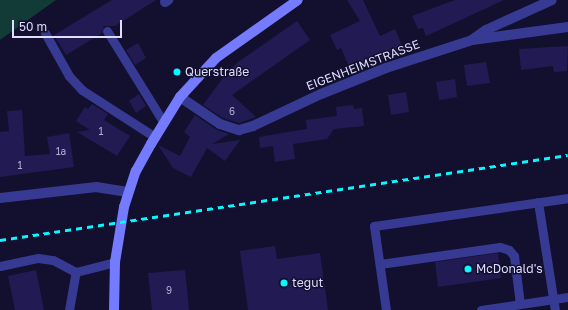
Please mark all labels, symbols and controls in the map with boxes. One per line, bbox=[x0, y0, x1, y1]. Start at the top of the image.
scale bar bbox=[14, 12, 124, 38]
text: 50 m bbox=[19, 19, 47, 34]
street label: EIGENHEIMSTRASSE bbox=[304, 37, 422, 93]
place label: Querstraße bbox=[185, 65, 249, 79]
marker: Querstraße bbox=[172, 67, 182, 77]
house number: 6 bbox=[229, 106, 235, 118]
house number: 1 bbox=[99, 126, 103, 138]
house number: 1a bbox=[56, 146, 66, 158]
house number: 1 bbox=[18, 160, 22, 172]
place label: McDonald's bbox=[476, 262, 543, 276]
marker: McDonald's bbox=[463, 264, 473, 274]
place label: tegut bbox=[292, 276, 323, 290]
marker: tegut bbox=[279, 278, 289, 288]
house number: 9 bbox=[166, 285, 172, 297]

